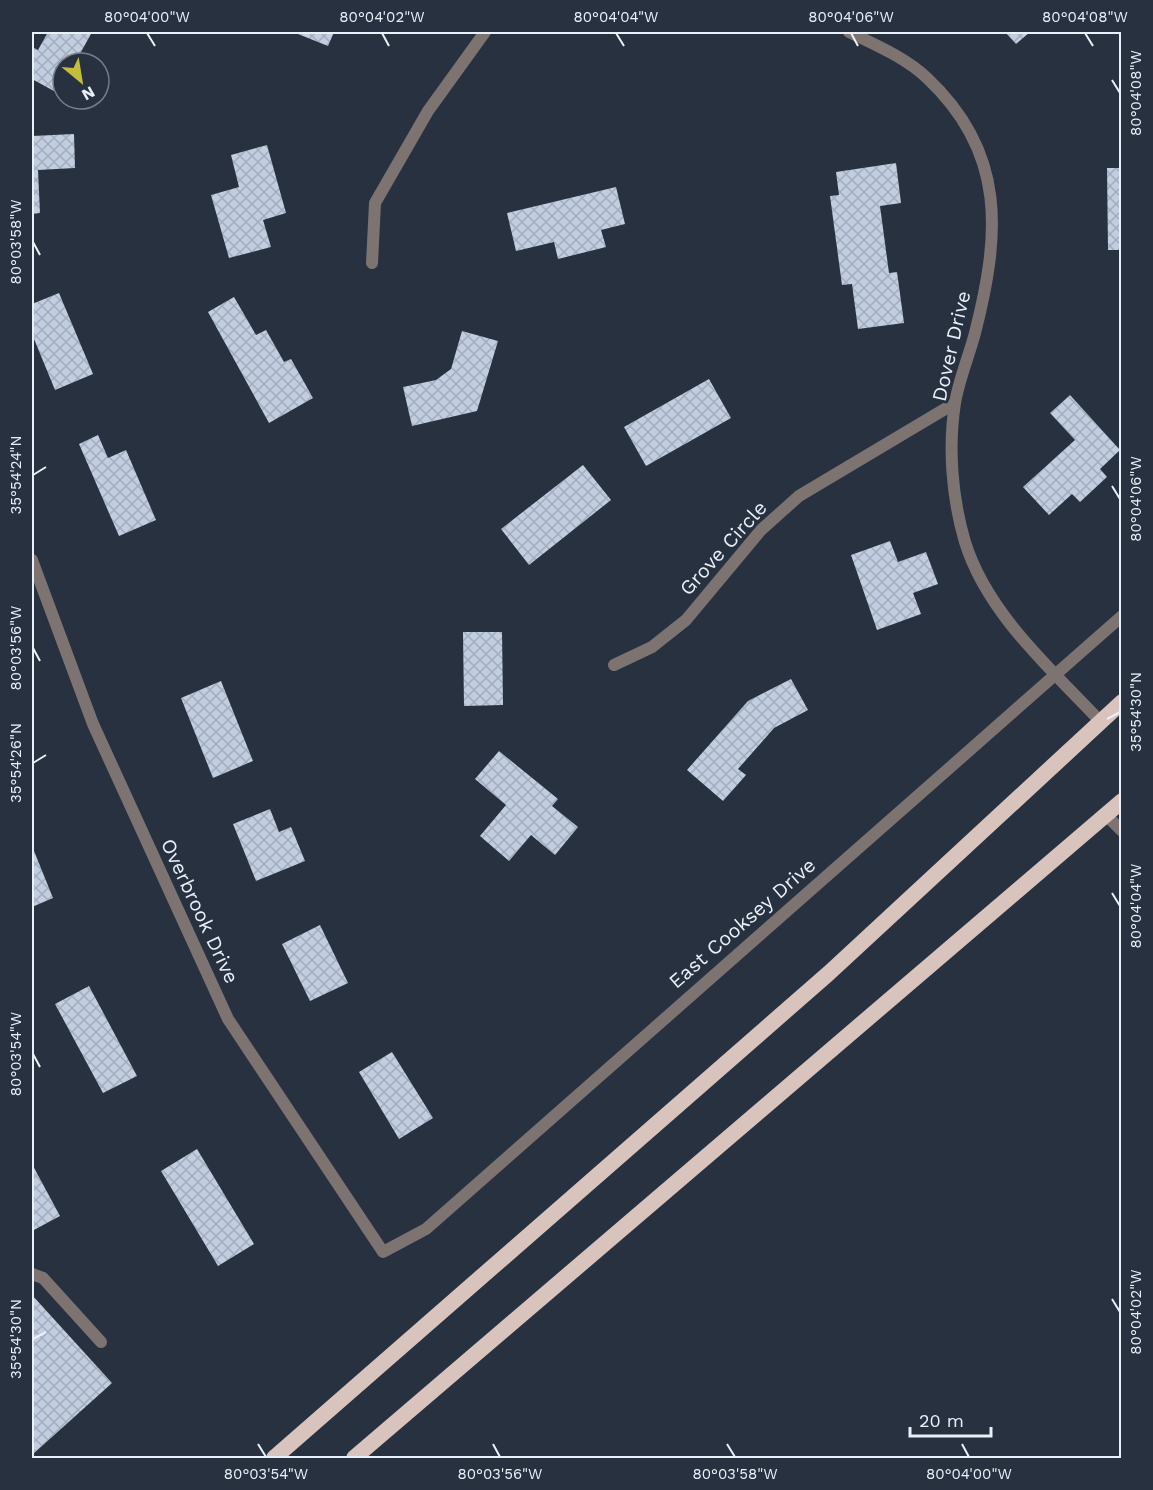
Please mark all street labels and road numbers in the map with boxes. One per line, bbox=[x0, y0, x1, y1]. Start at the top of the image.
street label: Dover Drive bbox=[927, 288, 975, 404]
street label: Grove Circle bbox=[674, 496, 772, 600]
street label: Overbrook Drive bbox=[156, 835, 244, 987]
street label: East Cooksey Drive bbox=[664, 853, 820, 993]

